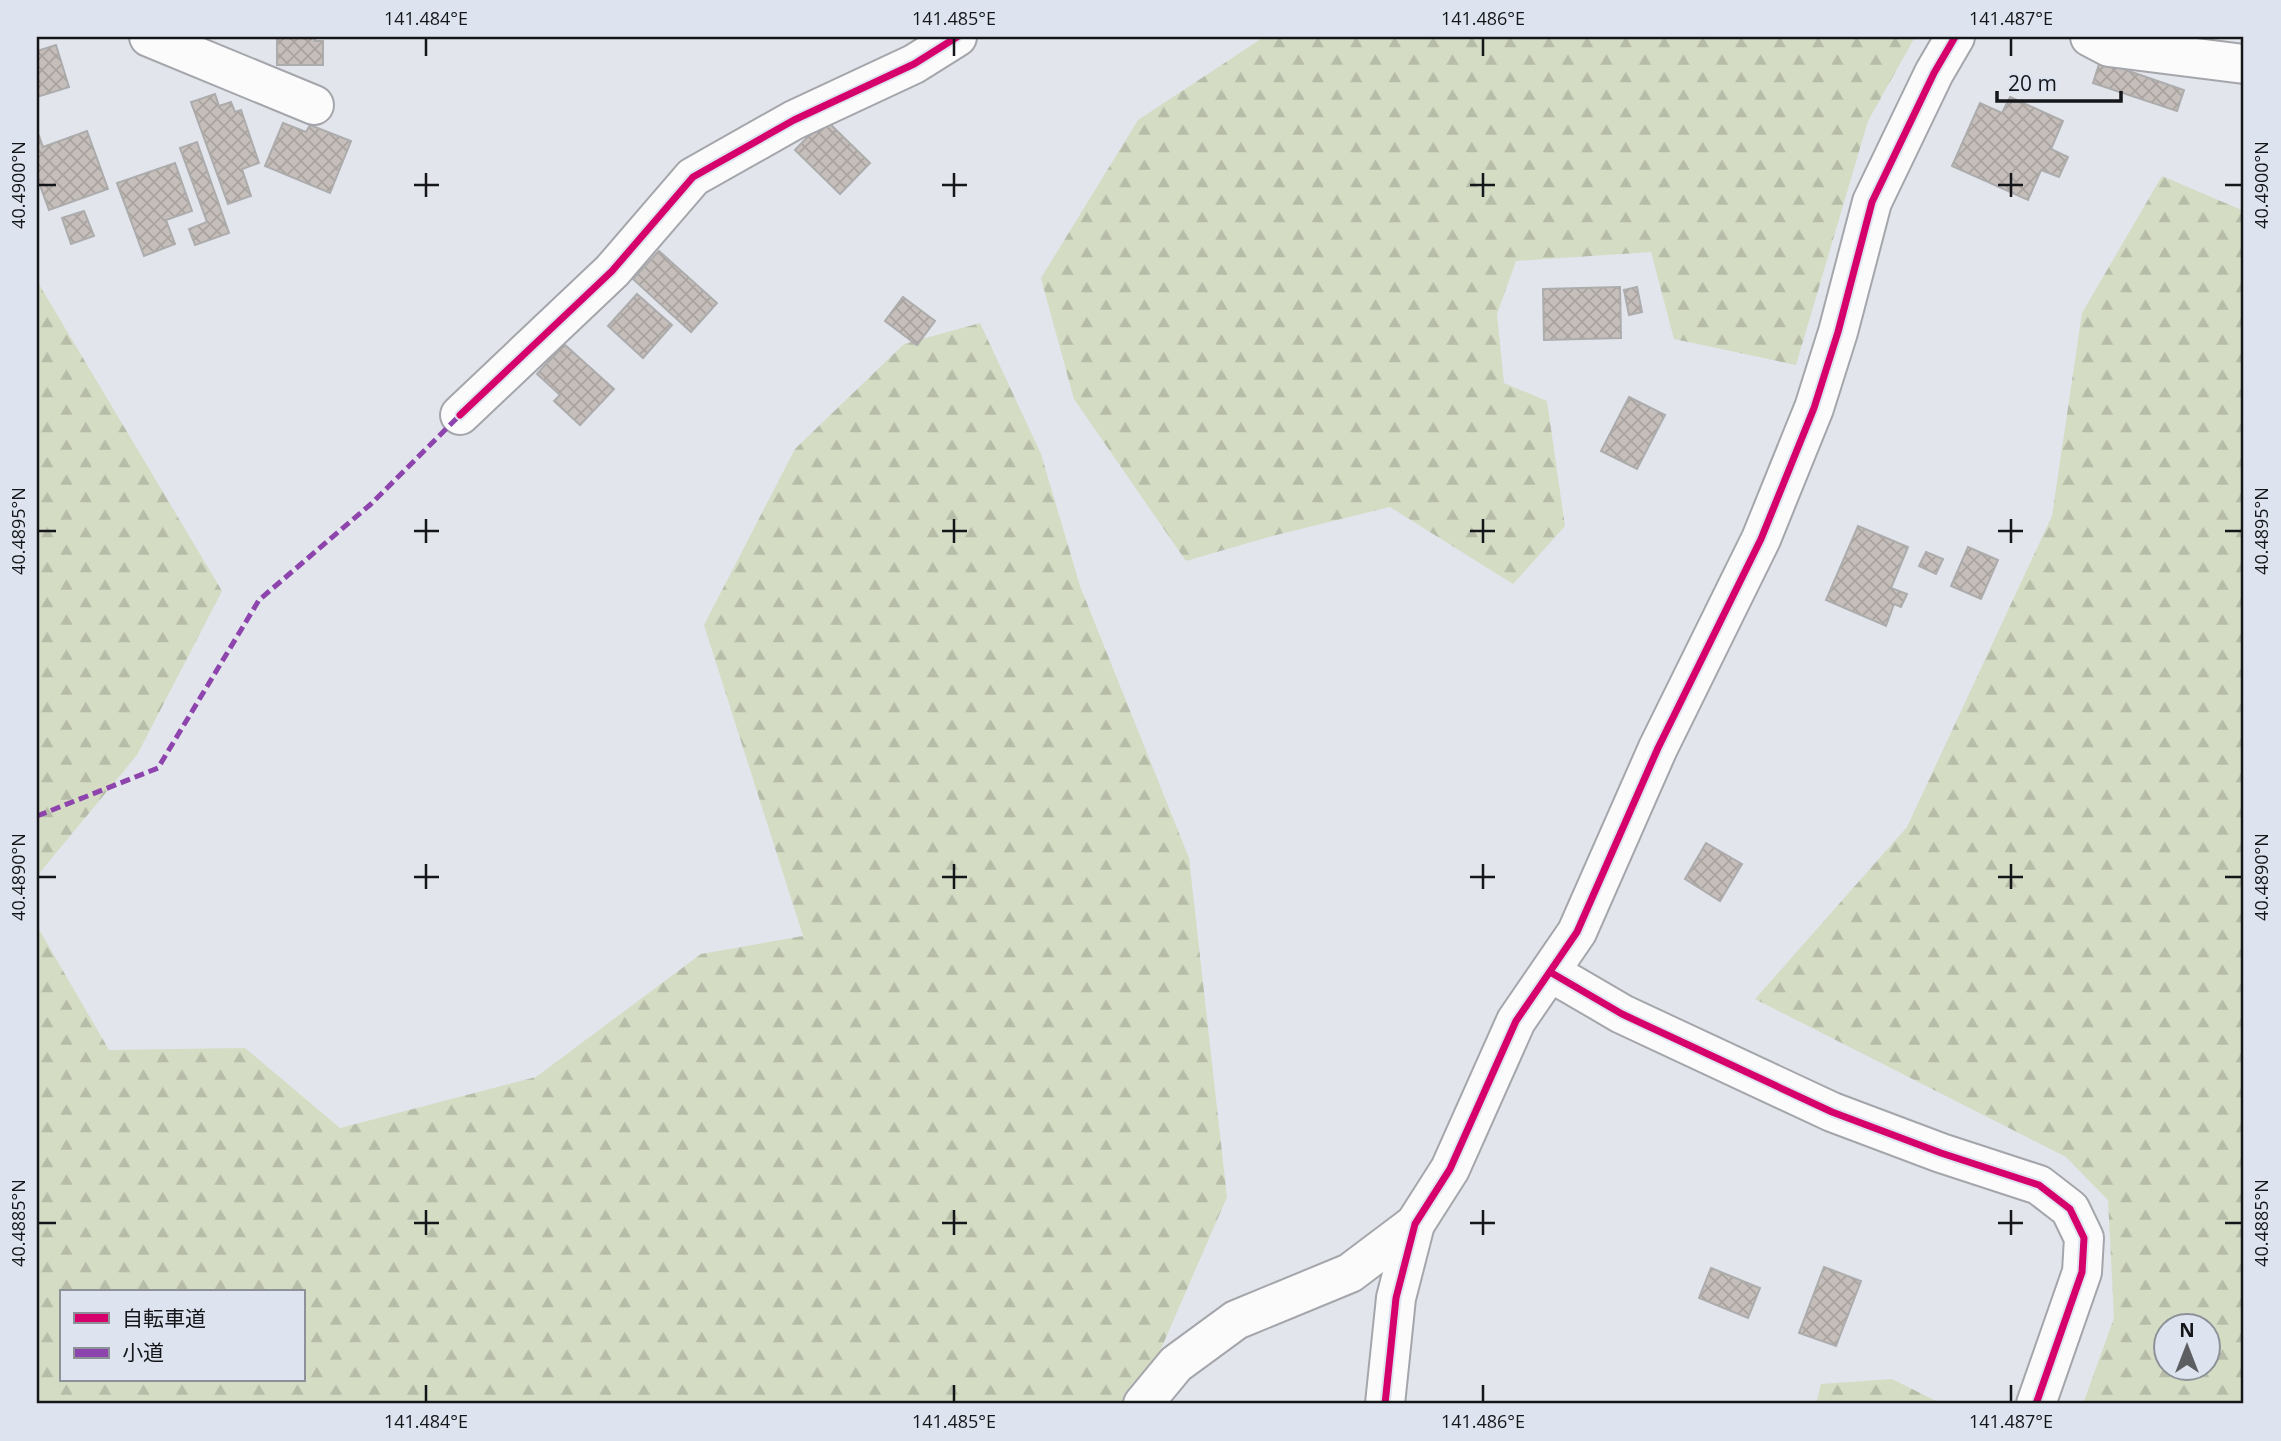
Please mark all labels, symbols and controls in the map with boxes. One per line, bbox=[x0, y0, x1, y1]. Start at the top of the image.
text: 141.484°E bbox=[384, 6, 468, 30]
text: 141.485°E bbox=[912, 6, 996, 30]
text: 141.486°E bbox=[1441, 6, 1525, 30]
text: 141.487°E bbox=[1969, 6, 2053, 30]
scale bar bbox=[1997, 60, 2122, 104]
text: 20 m bbox=[2008, 69, 2057, 97]
text: 40.4900°N bbox=[6, 141, 30, 229]
text: 40.4900°N bbox=[2249, 141, 2273, 229]
text: 40.4895°N bbox=[6, 487, 30, 575]
text: 40.4895°N bbox=[2249, 487, 2273, 575]
text: 40.4890°N bbox=[6, 833, 30, 921]
text: 40.4890°N bbox=[2249, 833, 2273, 921]
text: 40.4885°N bbox=[6, 1179, 30, 1267]
text: 40.4885°N bbox=[2249, 1179, 2273, 1267]
legend bbox=[60, 1290, 304, 1382]
text: 自転車道 bbox=[122, 1304, 206, 1332]
north arrow bbox=[2152, 1312, 2222, 1382]
text: N bbox=[2179, 1317, 2195, 1343]
text: 小道 bbox=[122, 1338, 164, 1366]
text: 141.484°E bbox=[384, 1409, 468, 1433]
text: 141.485°E bbox=[912, 1409, 996, 1433]
text: 141.486°E bbox=[1441, 1409, 1525, 1433]
text: 141.487°E bbox=[1969, 1409, 2053, 1433]

